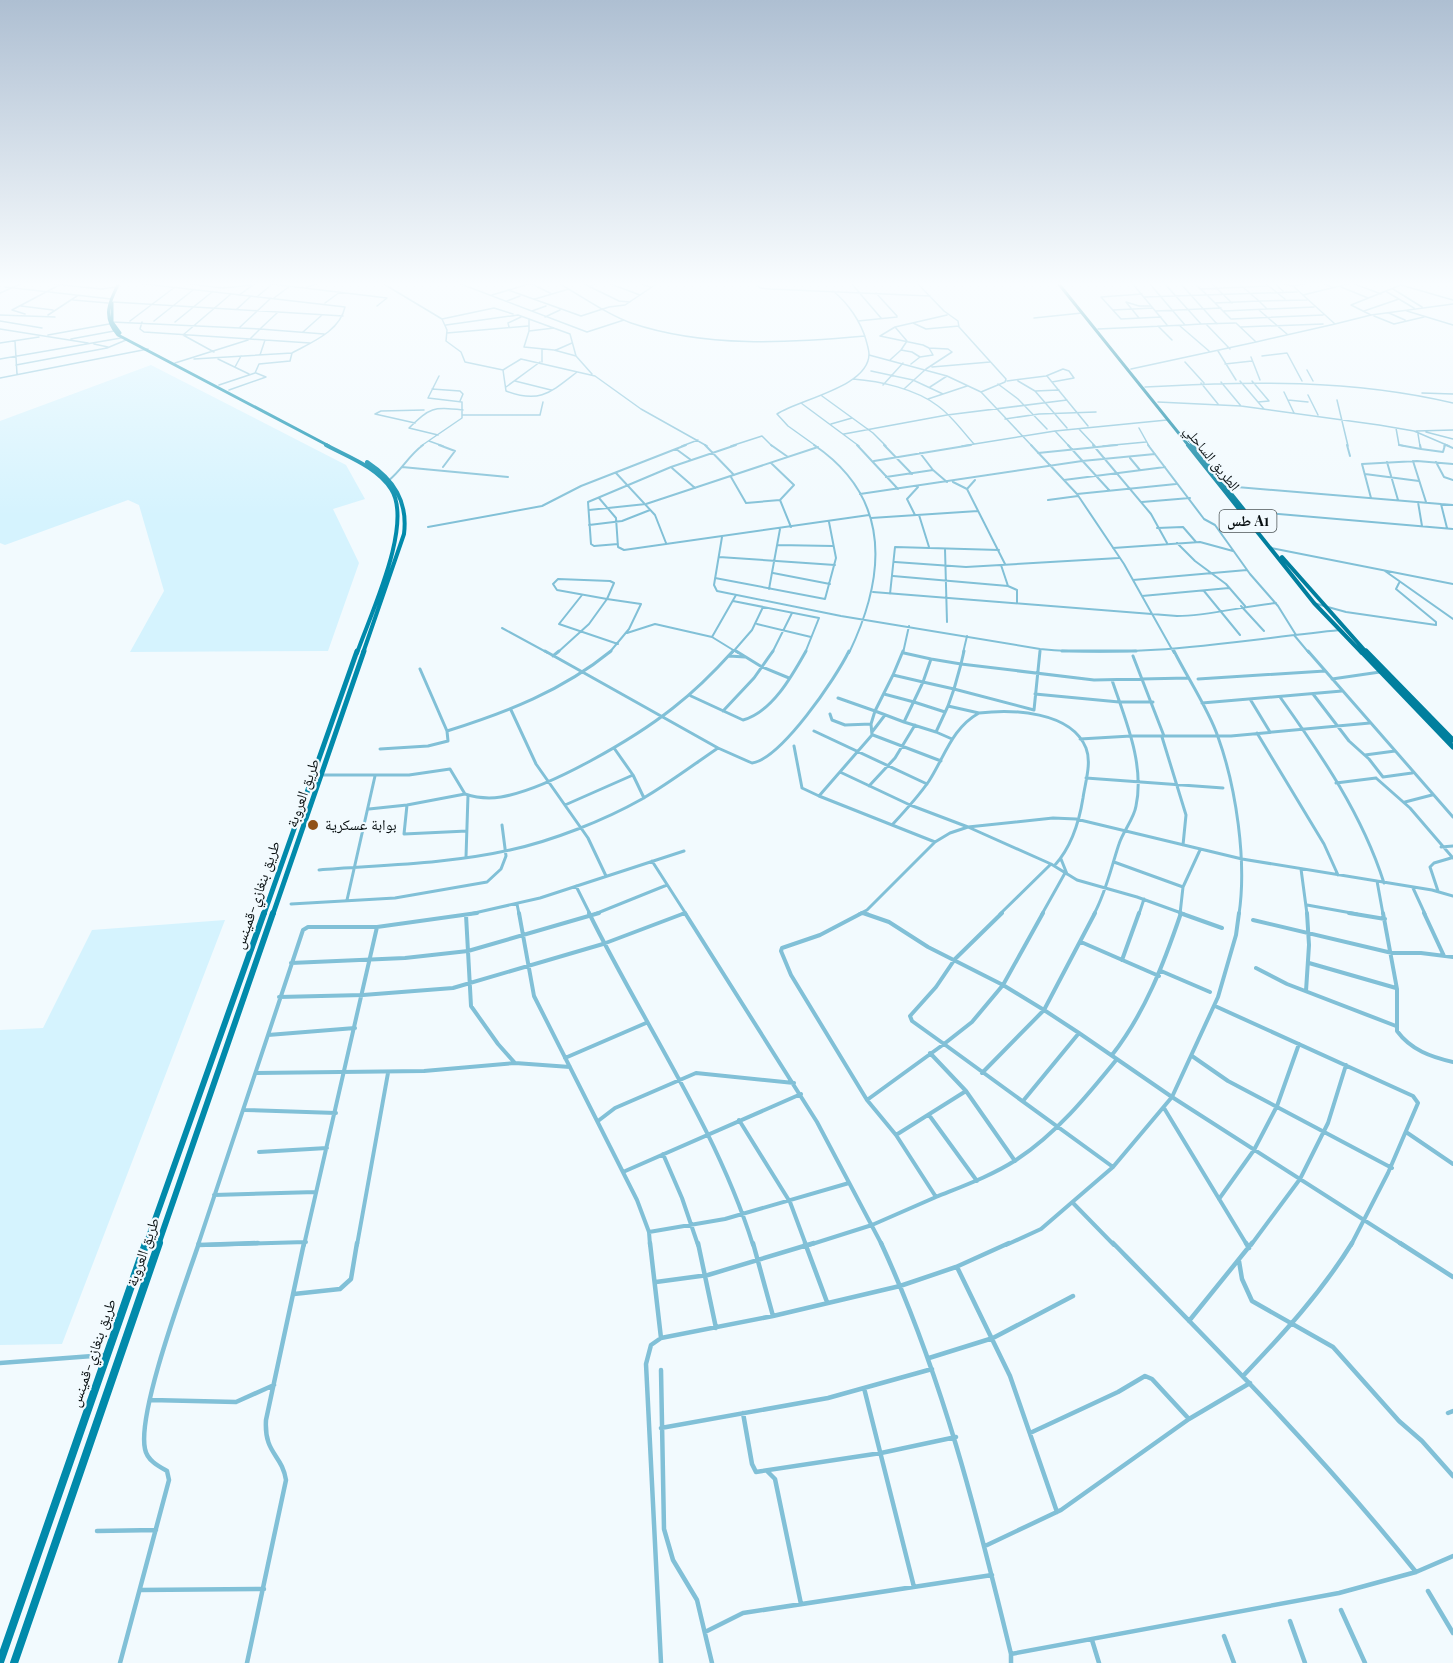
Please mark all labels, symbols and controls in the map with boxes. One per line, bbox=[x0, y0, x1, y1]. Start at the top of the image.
street label: الطريق الساحلي bbox=[1178, 421, 1245, 496]
road number: طس A1 bbox=[1220, 510, 1276, 532]
street label: طريق العروبة bbox=[281, 756, 324, 830]
place label: بوابة عسكرية bbox=[325, 814, 397, 834]
marker: بوابة عسكرية bbox=[306, 818, 320, 832]
street label: طريق بنغازي-قمينس bbox=[228, 838, 287, 952]
street label: طريق العروبة bbox=[121, 1215, 164, 1289]
street label: طريق بنغازي-قمينس bbox=[64, 1296, 123, 1410]

